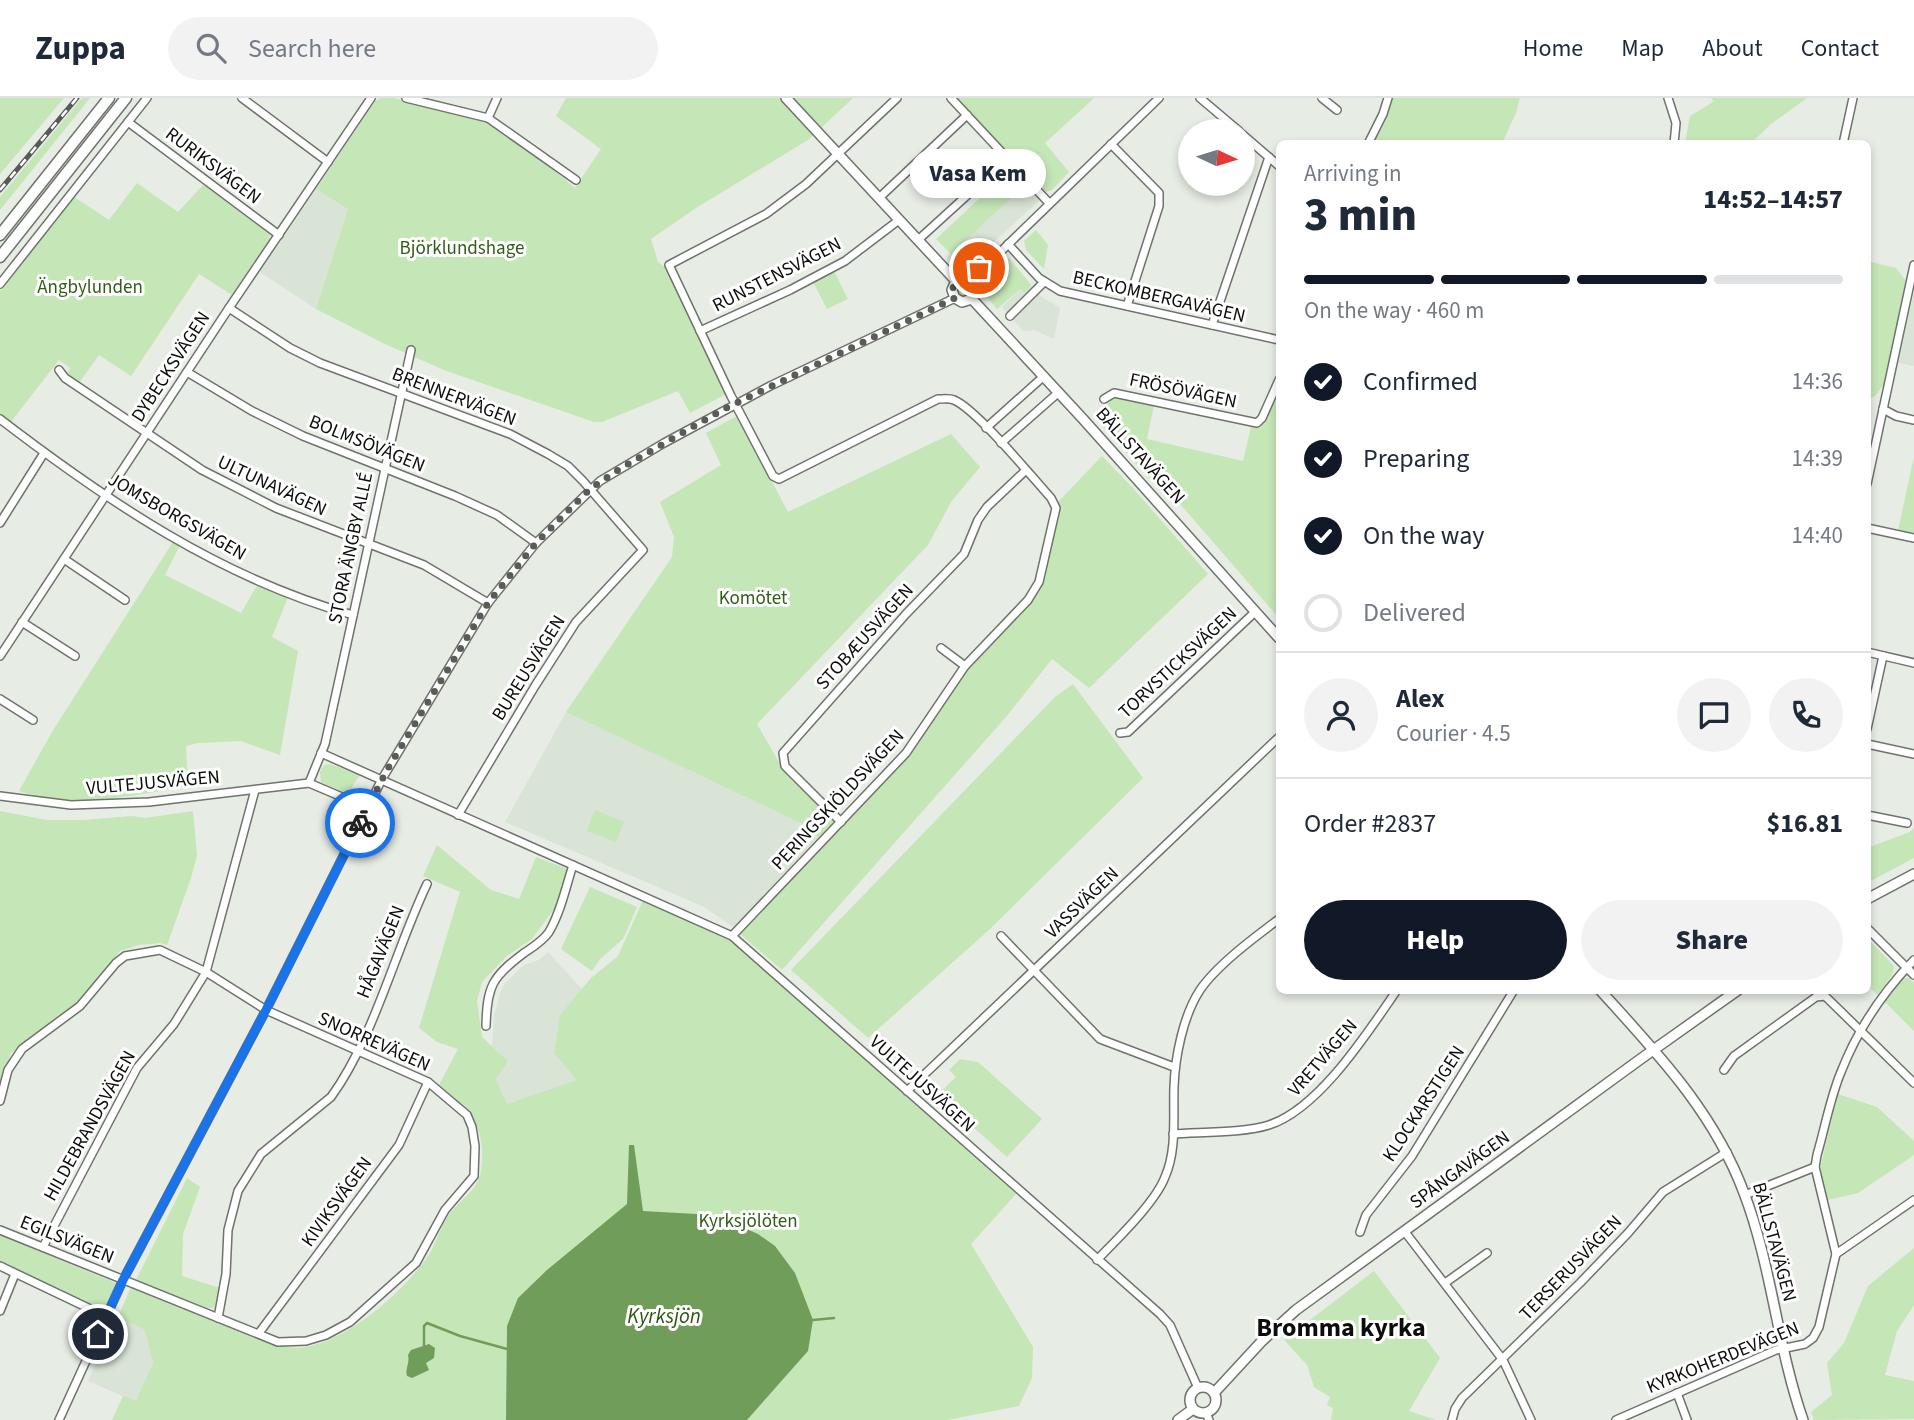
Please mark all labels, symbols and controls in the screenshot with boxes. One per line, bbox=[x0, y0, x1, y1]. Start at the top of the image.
search box bbox=[168, 17, 658, 80]
text: Zuppa bbox=[35, 25, 126, 72]
icon: search bbox=[192, 29, 230, 67]
text: Search here bbox=[248, 30, 376, 67]
text: Home bbox=[1523, 31, 1583, 66]
text: Map bbox=[1621, 31, 1664, 66]
text: About bbox=[1702, 31, 1763, 66]
text: Contact bbox=[1801, 31, 1879, 66]
north arrow bbox=[1178, 119, 1255, 196]
map controls bbox=[1178, 119, 1255, 196]
street label: RURIKSVÄGEN bbox=[160, 121, 266, 211]
callout: Vasa Kem bbox=[911, 149, 1047, 198]
text: Vasa Kem bbox=[929, 157, 1027, 190]
text: Arriving in bbox=[1304, 157, 1402, 190]
text: 14:52–14:57 bbox=[1703, 181, 1843, 218]
text: 3 min bbox=[1304, 183, 1417, 248]
street label: RUNSTENSVÄGEN bbox=[708, 231, 846, 319]
park label: Björklundshage bbox=[400, 235, 524, 262]
pin bbox=[949, 238, 1009, 298]
icon: bag bbox=[960, 249, 998, 287]
street label: BECKOMBERGAVÄGEN bbox=[1070, 264, 1248, 330]
park label: Ängbylunden bbox=[37, 274, 143, 301]
text: On the way · 460 m bbox=[1304, 294, 1484, 327]
street label: DYBECKSVÄGEN bbox=[125, 306, 217, 428]
street label: BRENNERVÄGEN bbox=[388, 361, 520, 433]
icon: check bbox=[1304, 363, 1342, 401]
text: Confirmed bbox=[1363, 363, 1478, 400]
text: 14:36 bbox=[1792, 365, 1843, 398]
street label: FRÖSÖVÄGEN bbox=[1127, 366, 1239, 416]
street label: BÄLLSTAVÄGEN bbox=[1089, 401, 1191, 511]
street label: BOLMSÖVÄGEN bbox=[305, 408, 429, 480]
icon: check bbox=[1304, 440, 1342, 478]
text: Preparing bbox=[1363, 440, 1469, 477]
text: 14:39 bbox=[1792, 442, 1843, 475]
street label: ULTUNAVÄGEN bbox=[213, 449, 331, 523]
street label: JOMSBORGSVÄGEN bbox=[103, 466, 251, 568]
street label: STORA ÄNGBY ALLÉ bbox=[322, 470, 380, 626]
icon: check bbox=[1304, 517, 1342, 555]
text: On the way bbox=[1363, 517, 1484, 554]
text: 14:40 bbox=[1792, 519, 1843, 552]
street label: STOBÆUSVÄGEN bbox=[810, 578, 920, 696]
park label: Komötet bbox=[719, 585, 788, 612]
text: Delivered bbox=[1363, 594, 1466, 631]
street label: TORVSTICKSVÄGEN bbox=[1113, 601, 1243, 725]
street label: BUREUSVÄGEN bbox=[486, 610, 572, 726]
button: person bbox=[1304, 678, 1378, 752]
button: chat bbox=[1677, 678, 1751, 752]
button: phone bbox=[1769, 678, 1843, 752]
text: Alex bbox=[1396, 680, 1445, 717]
text: Courier · 4.5 bbox=[1396, 717, 1511, 750]
street label: PERINGSKIÖLDSVÄGEN bbox=[765, 723, 911, 877]
street label: VULTEJUSVÄGEN bbox=[85, 764, 221, 802]
courier bbox=[325, 788, 395, 858]
icon: bike bbox=[341, 804, 379, 842]
text: Order #2837 bbox=[1304, 805, 1436, 842]
text: $16.81 bbox=[1767, 805, 1843, 842]
street label: VASSVÄGEN bbox=[1039, 861, 1125, 945]
button: Help bbox=[1304, 900, 1567, 980]
button: Share bbox=[1581, 900, 1843, 980]
street label: HÅGAVÄGEN bbox=[350, 902, 412, 1002]
street label: SNORREVÄGEN bbox=[314, 1005, 434, 1079]
street label: VRETVÄGEN bbox=[1282, 1013, 1364, 1103]
street label: VULTEJUSVÄGEN bbox=[863, 1029, 981, 1139]
street label: KLOCKARSTIGEN bbox=[1376, 1041, 1472, 1167]
street label: HILDEBRANDSVÄGEN bbox=[37, 1046, 143, 1206]
street label: SPÅNGAVÄGEN bbox=[1404, 1124, 1516, 1216]
street label: KIVIKSVÄGEN bbox=[295, 1151, 379, 1253]
street label: BÄLLSTAVÄGEN bbox=[1745, 1179, 1803, 1305]
park label: Kyrksjölöten bbox=[698, 1208, 798, 1235]
street label: EGILSVÄGEN bbox=[16, 1209, 118, 1271]
street label: TERSERUSVÄGEN bbox=[1513, 1209, 1629, 1327]
water label: Kyrksjön bbox=[627, 1301, 701, 1331]
pin bbox=[68, 1304, 128, 1364]
district label: Bromma kyrka bbox=[1256, 1309, 1426, 1346]
icon: home bbox=[79, 1315, 117, 1353]
street label: KYRKOHERDEVÄGEN bbox=[1643, 1315, 1803, 1401]

